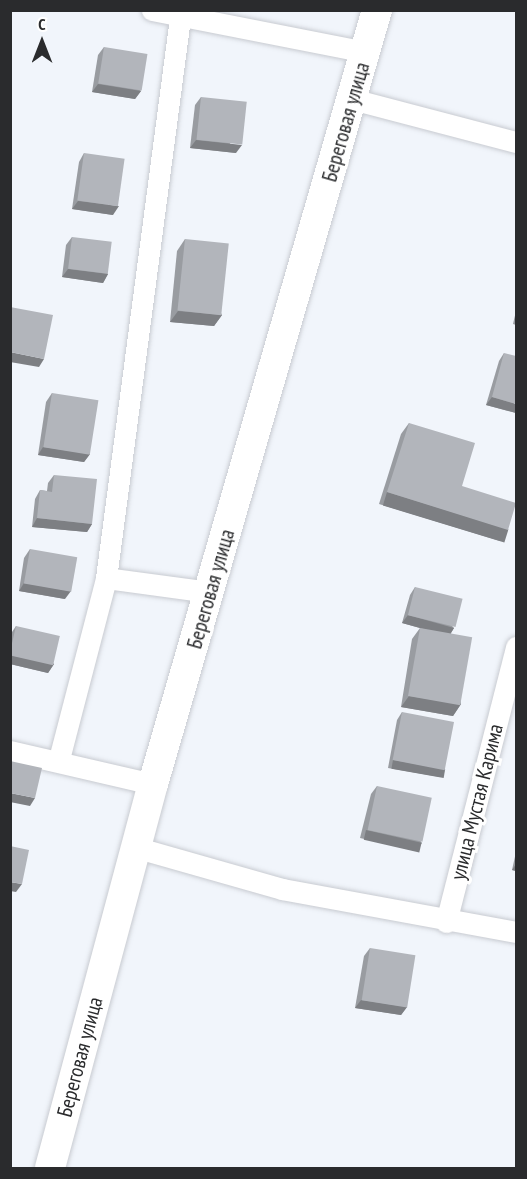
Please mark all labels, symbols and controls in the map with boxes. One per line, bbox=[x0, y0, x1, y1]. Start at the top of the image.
north arrow bbox=[12, 12, 72, 72]
text: С bbox=[38, 14, 46, 34]
street label: Береговая улица bbox=[317, 59, 375, 185]
street label: Береговая улица bbox=[182, 526, 240, 652]
street label: улица Мустая Карима bbox=[445, 721, 509, 883]
street label: Береговая улица bbox=[52, 994, 108, 1120]

